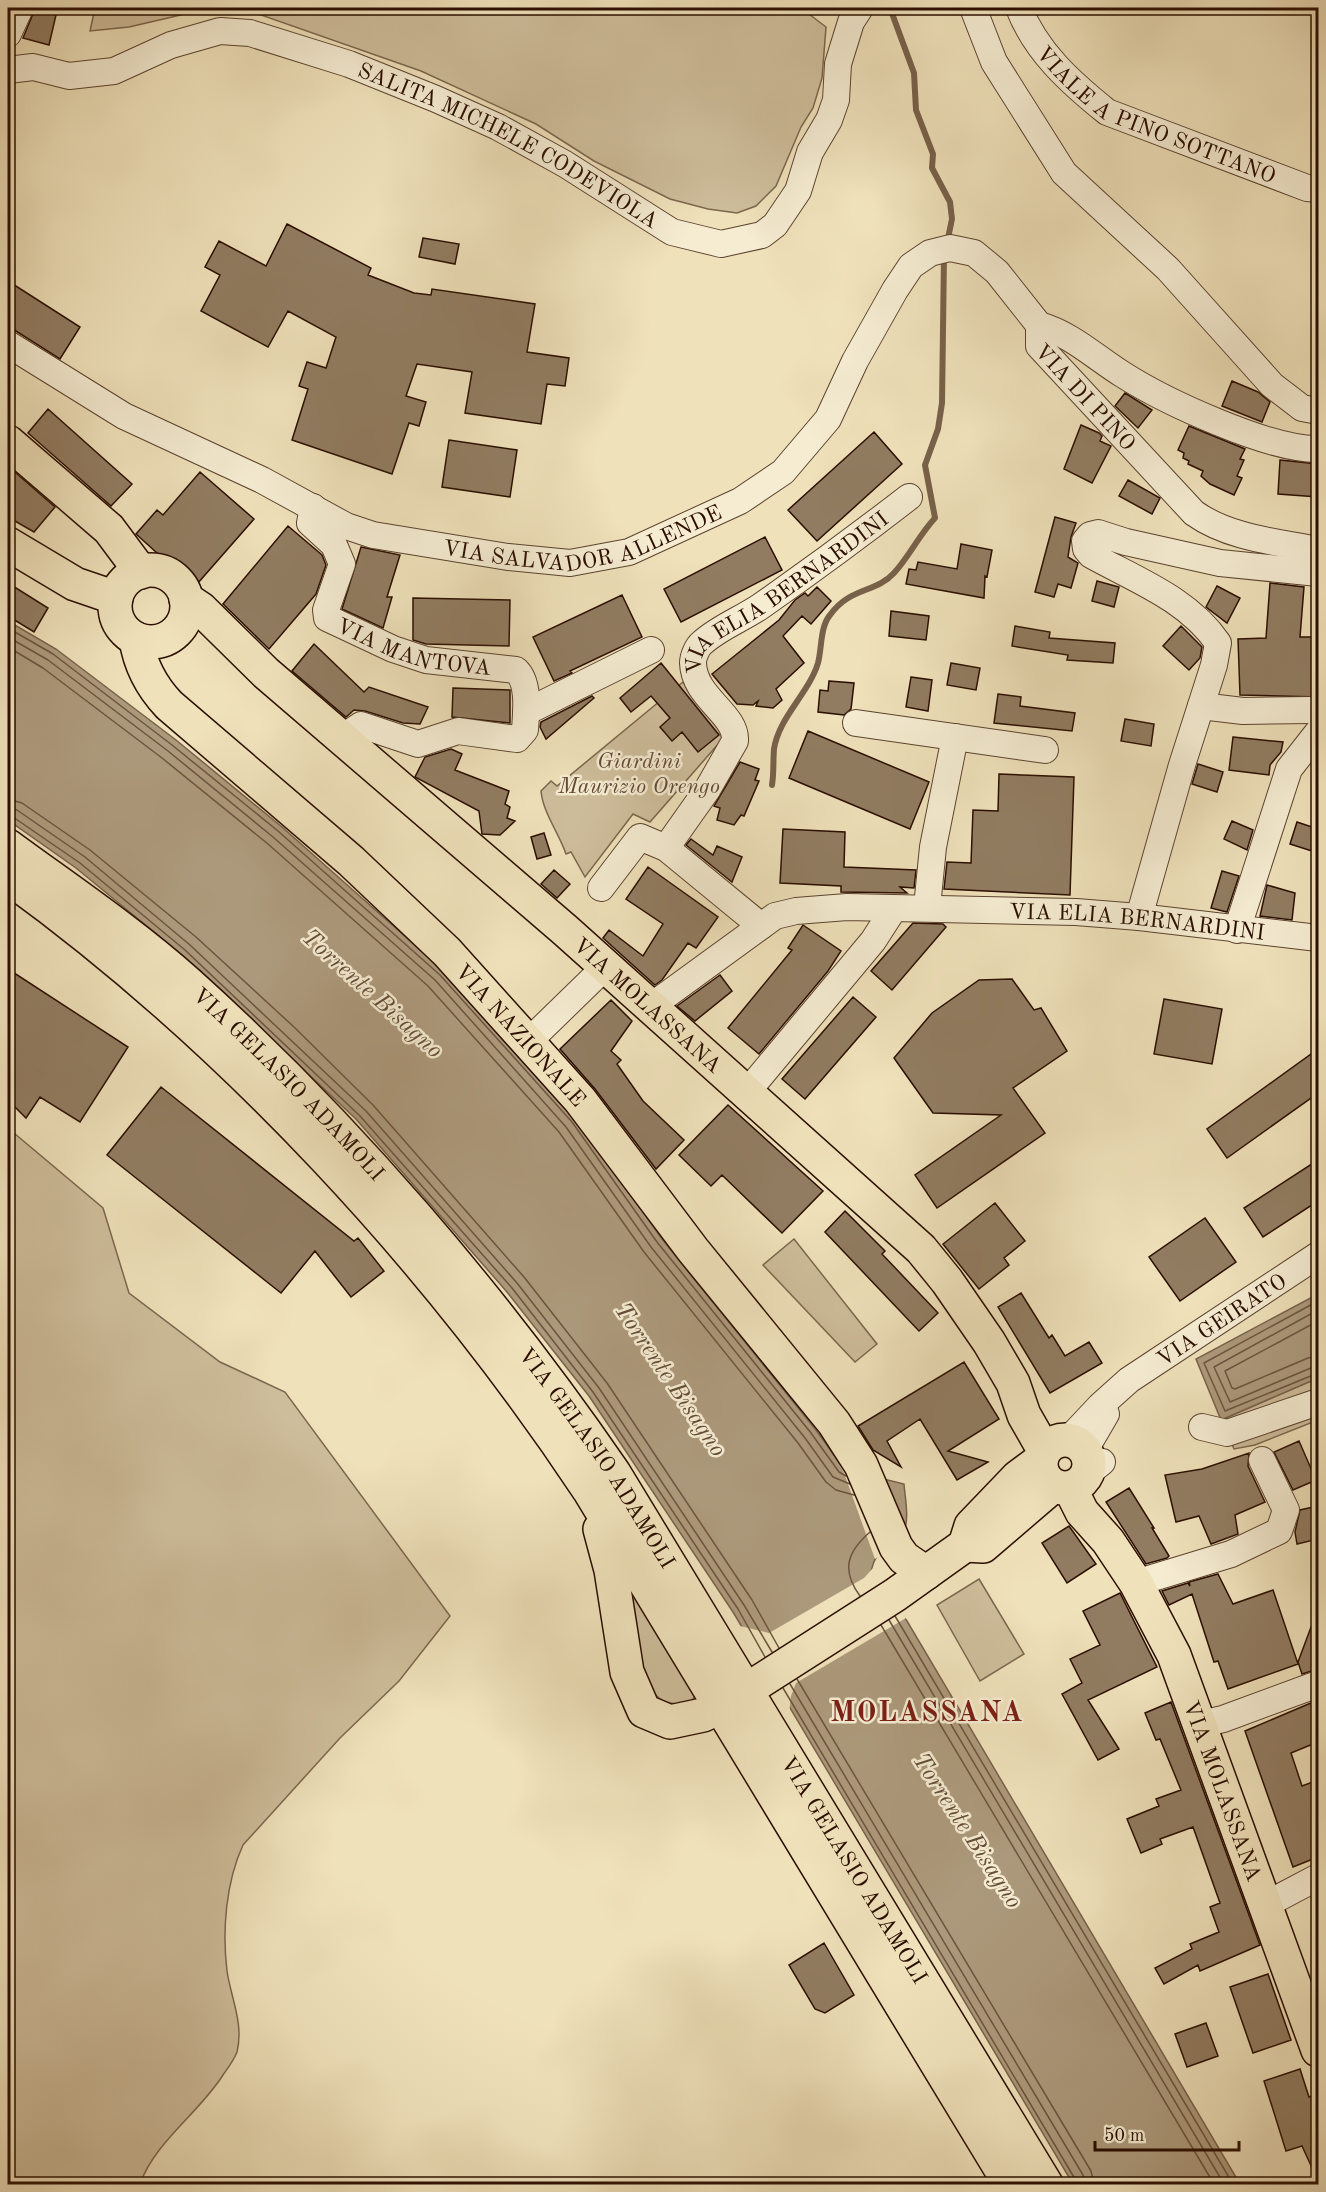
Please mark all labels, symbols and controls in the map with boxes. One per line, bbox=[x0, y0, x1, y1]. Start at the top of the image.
street label: VIALE A PINO SOTTANO bbox=[1031, 43, 1278, 188]
street label: SALITA MICHELE CODEVIOLA bbox=[354, 60, 662, 233]
street label: VIA DI PINO bbox=[1030, 340, 1139, 455]
street label: VIA SALVADOR ALLENDE bbox=[441, 502, 725, 577]
street label: VIA ELIA BERNARDINI bbox=[683, 508, 893, 674]
street label: VIA MANTOVA bbox=[333, 615, 492, 680]
park label: Giardini Maurizio Orengo bbox=[557, 751, 720, 798]
street label: VIA ELIA BERNARDINI bbox=[1009, 902, 1266, 945]
water label: Torrente Bisagno bbox=[297, 925, 447, 1064]
street label: VIA MOLASSANA bbox=[568, 934, 725, 1078]
street label: VIA NAZIONALE bbox=[450, 960, 589, 1111]
street label: VIA GELASIO ADAMOLI bbox=[188, 984, 388, 1185]
street label: VIA GEIRATO bbox=[1153, 1270, 1291, 1371]
water label: Torrente Bisagno bbox=[609, 1299, 730, 1461]
street label: VIA GELASIO ADAMOLI bbox=[514, 1344, 678, 1573]
street label: VIA MOLASSANA bbox=[1179, 1698, 1265, 1885]
district label: MOLASSANA bbox=[830, 1700, 1024, 1728]
water label: Torrente Bisagno bbox=[907, 1749, 1025, 1913]
street label: VIA GELASIO ADAMOLI bbox=[776, 1753, 931, 1988]
scale bar bbox=[1095, 2114, 1239, 2152]
text: 50 m bbox=[1104, 2127, 1144, 2145]

